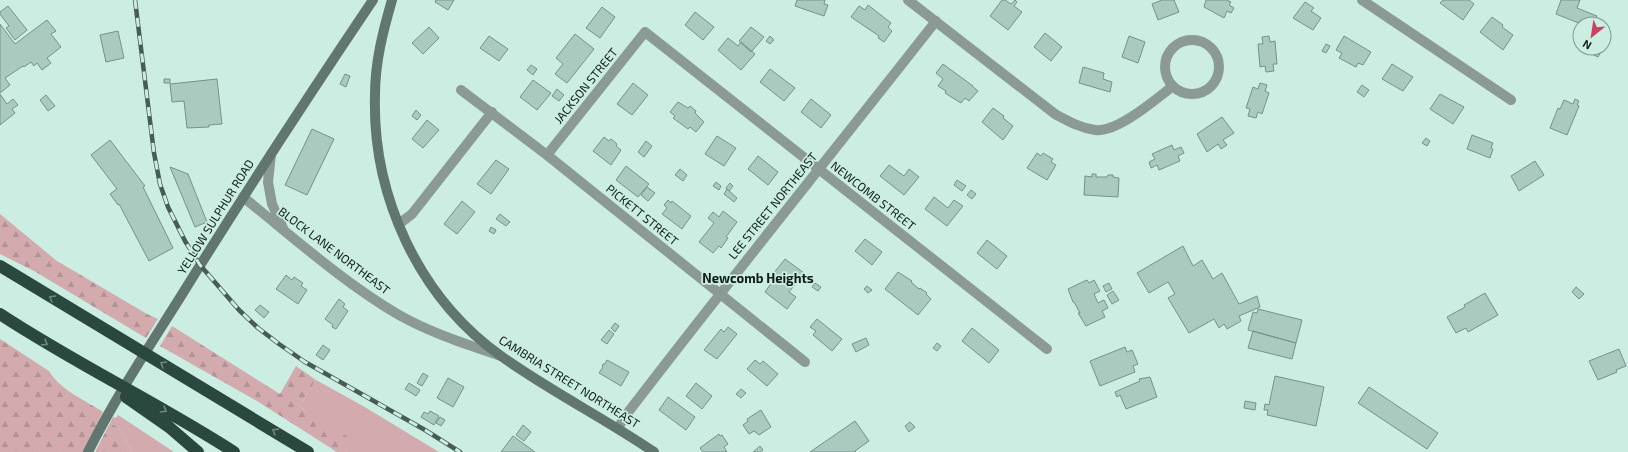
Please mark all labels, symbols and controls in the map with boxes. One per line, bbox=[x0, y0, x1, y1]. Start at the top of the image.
north arrow bbox=[1572, 16, 1612, 56]
text: N bbox=[1580, 37, 1593, 53]
street label: JACKSON STREET bbox=[551, 45, 620, 126]
street label: LEE STREET NORTHEAST bbox=[725, 149, 819, 261]
street label: YELLOW SULPHUR ROAD bbox=[174, 157, 256, 276]
street label: NEWCOMB STREET bbox=[829, 158, 919, 233]
street label: PICKETT STREET bbox=[604, 181, 682, 248]
street label: BLOCK LANE NORTHEAST bbox=[276, 204, 393, 297]
district label: Newcomb Heights bbox=[702, 270, 814, 286]
one-way arrow bbox=[49, 295, 56, 302]
street label: CAMBRIA STREET NORTHEAST bbox=[497, 332, 642, 430]
one-way arrow bbox=[41, 338, 48, 345]
one-way arrow bbox=[160, 362, 167, 369]
one-way arrow bbox=[160, 406, 167, 413]
one-way arrow bbox=[272, 429, 279, 436]

